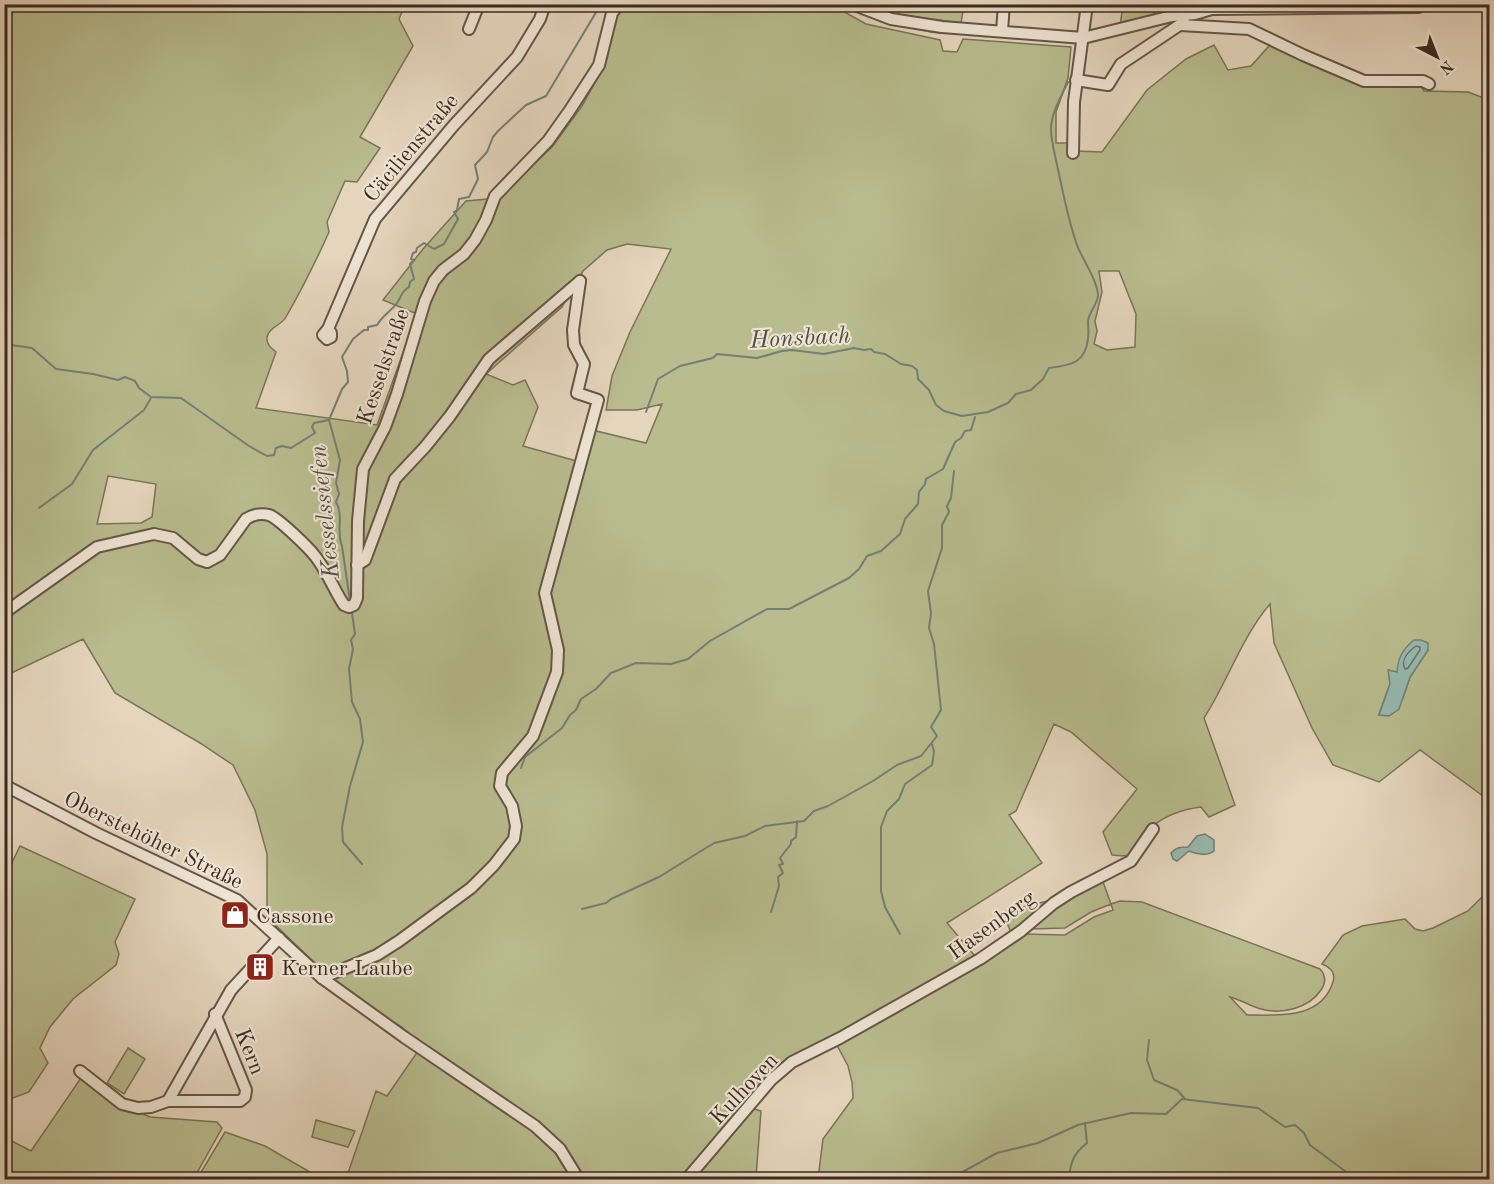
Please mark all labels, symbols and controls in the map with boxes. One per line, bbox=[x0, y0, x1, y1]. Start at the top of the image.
north arrow bbox=[1407, 27, 1467, 87]
text: N bbox=[1435, 57, 1456, 77]
street label: Cäcilienstraße bbox=[360, 90, 463, 207]
street label: Kesselstraße bbox=[354, 306, 414, 427]
water label: Honsbach bbox=[748, 324, 851, 354]
water label: Kesselssiefen bbox=[307, 444, 345, 581]
street label: Oberstehöher Straße bbox=[60, 788, 246, 894]
street label: Hasenberg bbox=[944, 887, 1040, 965]
shop icon: Cassone bbox=[219, 899, 251, 931]
place label: Cassone bbox=[256, 906, 334, 928]
building icon: Kerner Laube bbox=[244, 951, 276, 983]
place label: Kerner Laube bbox=[281, 958, 413, 980]
street label: Kern bbox=[230, 1026, 268, 1078]
street label: Kulhoven bbox=[706, 1049, 783, 1129]

